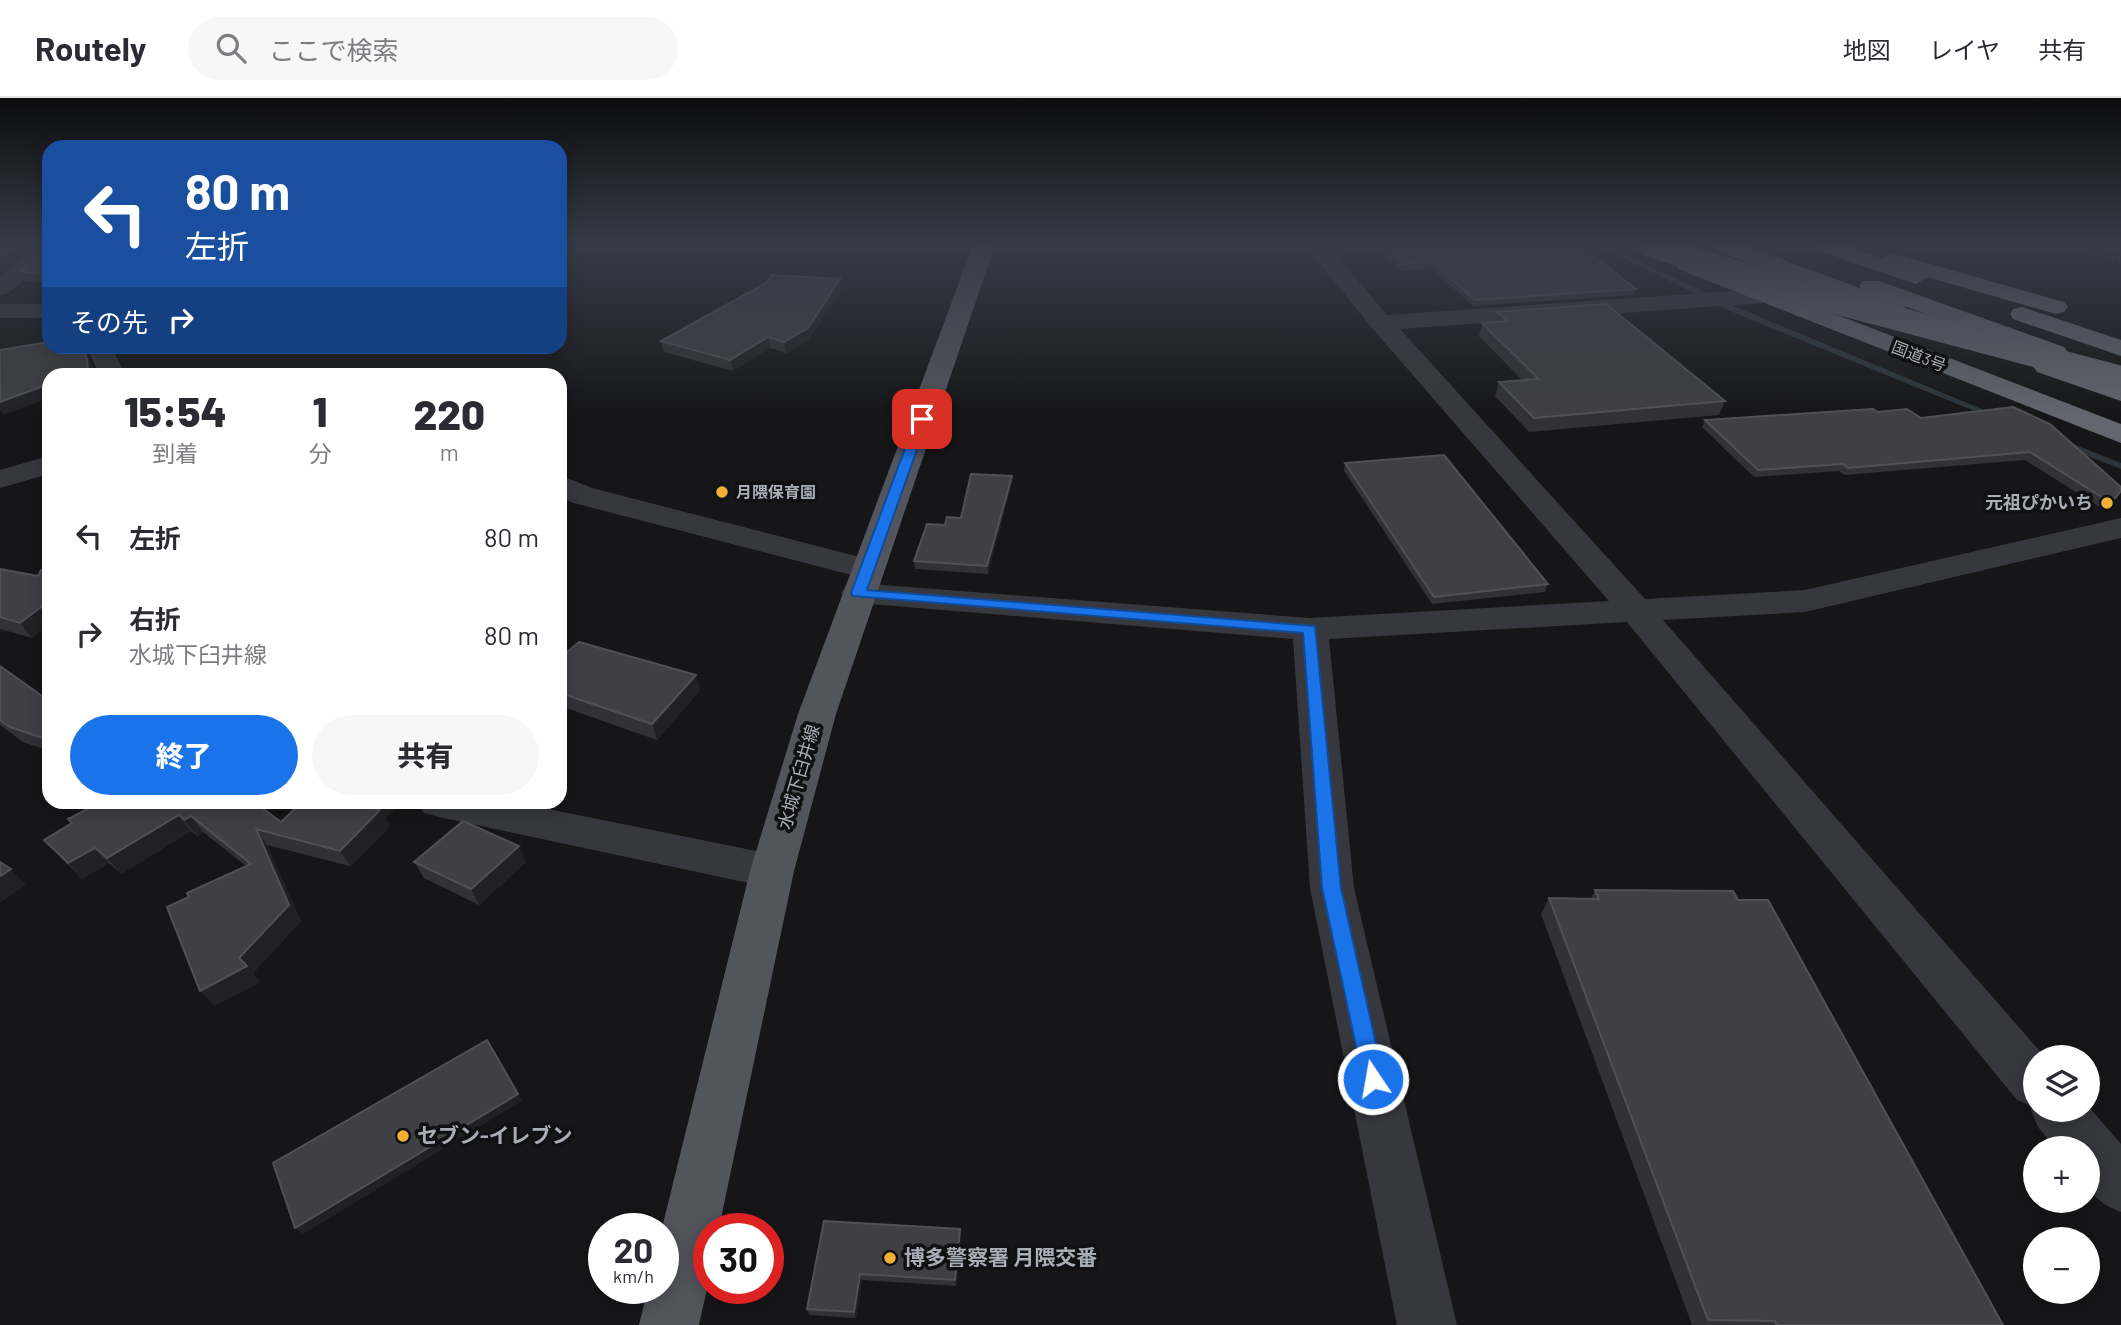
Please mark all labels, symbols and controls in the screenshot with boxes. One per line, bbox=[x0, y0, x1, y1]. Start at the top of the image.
search box bbox=[188, 17, 678, 80]
text: Routely bbox=[35, 28, 146, 68]
icon: search bbox=[212, 29, 250, 67]
text: ここで検索 bbox=[268, 34, 398, 65]
text: 地図 bbox=[1843, 35, 1891, 64]
text: レイヤ bbox=[1929, 35, 2000, 64]
text: 共有 bbox=[2038, 35, 2086, 64]
text: 80 m bbox=[185, 161, 290, 220]
icon: left bbox=[70, 168, 161, 259]
text: 左折 bbox=[185, 226, 249, 264]
icon: right bbox=[162, 301, 200, 339]
text: その先 bbox=[70, 306, 148, 337]
street label: 国道3号 bbox=[1890, 337, 1949, 374]
text: 15:54 bbox=[124, 385, 227, 435]
text: 1 bbox=[313, 385, 327, 435]
text: 220 bbox=[413, 388, 485, 438]
pin bbox=[892, 389, 952, 449]
icon: arrive bbox=[903, 400, 941, 438]
text: m bbox=[440, 438, 459, 466]
text: 到着 bbox=[152, 439, 198, 467]
text: 分 bbox=[309, 439, 332, 467]
place label: 月隈保育園 bbox=[736, 482, 816, 501]
marker: 月隈保育園 bbox=[714, 484, 730, 500]
place label: 元祖ぴかいち bbox=[1985, 491, 2093, 513]
marker: 元祖ぴかいち bbox=[2099, 495, 2115, 511]
icon: left bbox=[70, 517, 108, 555]
text: 80 m bbox=[484, 521, 539, 552]
text: 左折 bbox=[129, 522, 181, 553]
text: 右折 bbox=[129, 603, 181, 634]
icon: right bbox=[70, 615, 108, 653]
text: 80 m bbox=[484, 619, 539, 650]
text: 水城下臼井線 bbox=[129, 640, 267, 668]
button: 終了 bbox=[70, 715, 298, 795]
button: 共有 bbox=[312, 715, 539, 795]
street label: 水城下臼井線 bbox=[773, 722, 823, 832]
position arrow bbox=[1336, 1042, 1410, 1116]
map controls bbox=[2023, 1045, 2100, 1304]
button: layers bbox=[2023, 1045, 2100, 1122]
place label: セブン-イレブン bbox=[417, 1122, 573, 1147]
marker: セブン-イレブン bbox=[395, 1128, 411, 1144]
button: + bbox=[2023, 1136, 2100, 1213]
speed limit sign: 30 bbox=[693, 1213, 784, 1304]
button: − bbox=[2023, 1227, 2100, 1304]
text: 20 bbox=[614, 1228, 653, 1270]
place label: 博多警察署 月隈交番 bbox=[904, 1244, 1097, 1269]
marker: 博多警察署 月隈交番 bbox=[882, 1250, 898, 1266]
text: km/h bbox=[613, 1265, 654, 1287]

